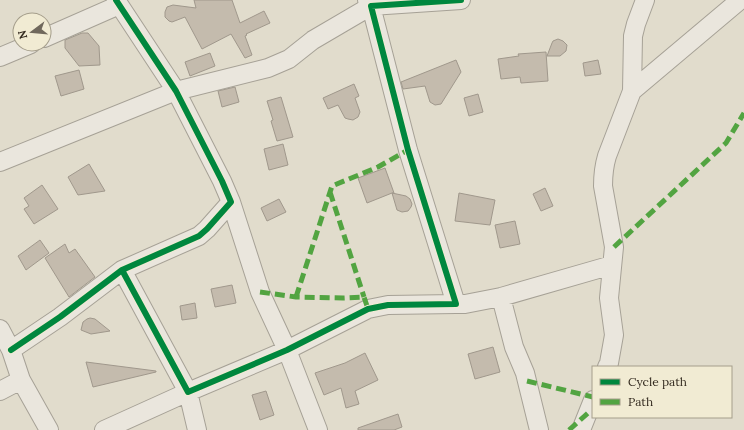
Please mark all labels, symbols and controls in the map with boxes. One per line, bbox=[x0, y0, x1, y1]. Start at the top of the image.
north arrow bbox=[12, 12, 52, 52]
text: N bbox=[14, 28, 30, 41]
legend bbox=[592, 366, 732, 418]
text: Cycle path bbox=[628, 374, 687, 389]
text: Path bbox=[628, 394, 653, 409]

